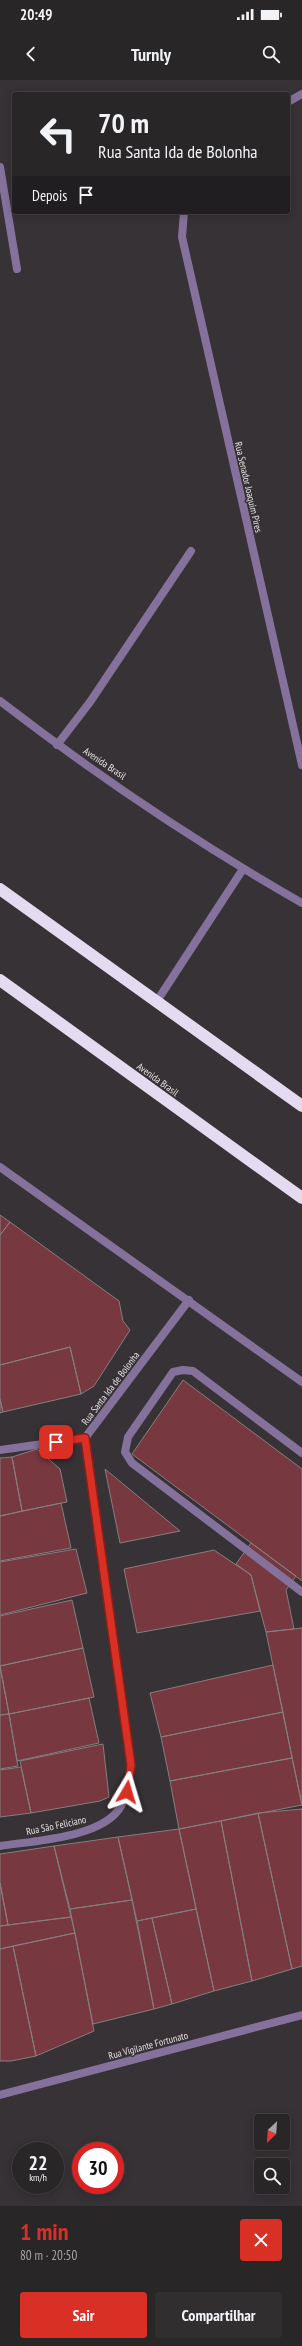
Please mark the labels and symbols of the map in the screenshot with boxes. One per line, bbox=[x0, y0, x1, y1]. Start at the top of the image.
street label: Rua Senador Joaquim Pires bbox=[232, 440, 265, 534]
street label: Avenida Brasil bbox=[81, 744, 129, 783]
street label: Avenida Brasil bbox=[134, 1060, 182, 1099]
street label: Rua Santa Ida de Bolonha bbox=[79, 1349, 142, 1428]
pin bbox=[39, 1425, 73, 1459]
position arrow bbox=[106, 1771, 148, 1813]
street label: Rua São Feliciano bbox=[25, 1813, 87, 1838]
street label: Rua Vigilante Fortunato bbox=[107, 2029, 189, 2062]
north arrow bbox=[254, 2114, 290, 2150]
speed limit sign: 30 bbox=[72, 2142, 124, 2194]

